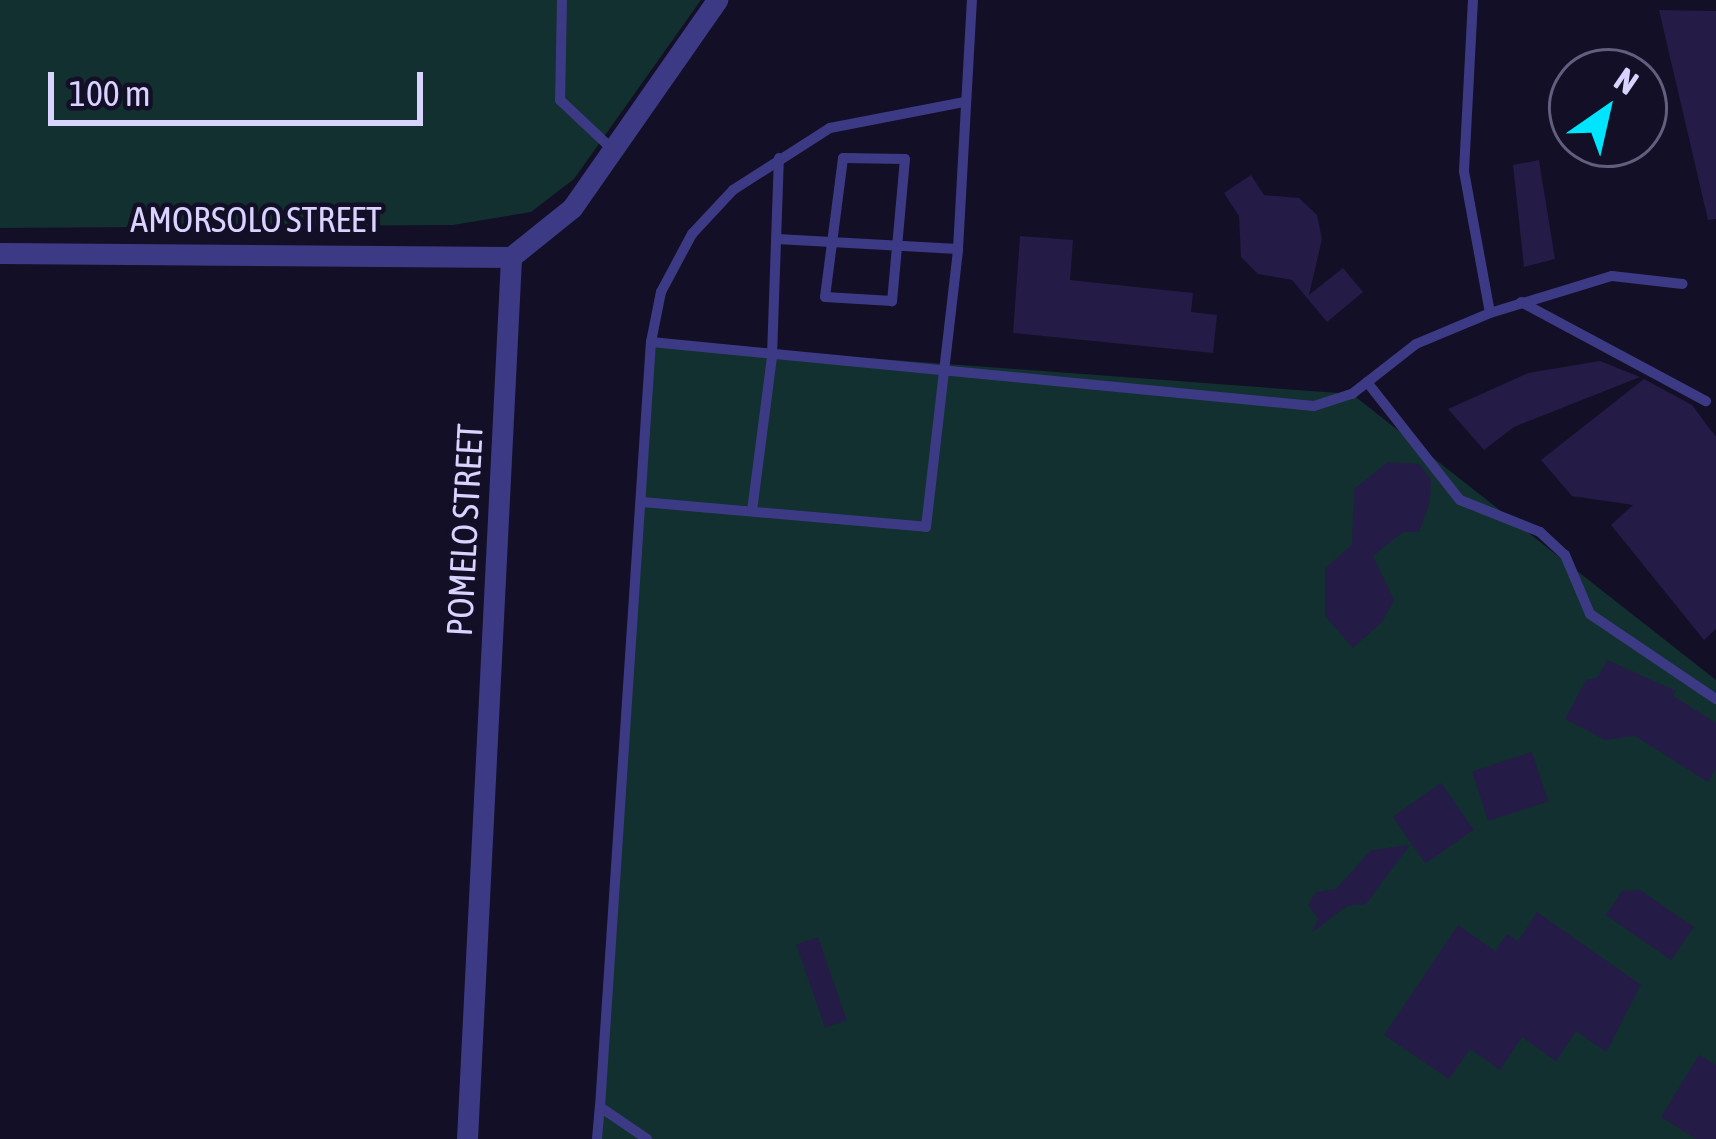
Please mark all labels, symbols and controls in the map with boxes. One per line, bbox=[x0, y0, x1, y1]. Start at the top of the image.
scale bar bbox=[54, 48, 429, 122]
north arrow bbox=[1548, 48, 1668, 168]
text: N bbox=[1608, 59, 1645, 102]
text: 100 m bbox=[69, 72, 151, 114]
street label: AMORSOLO STREET bbox=[130, 198, 382, 242]
street label: POMELO STREET bbox=[438, 423, 492, 637]

